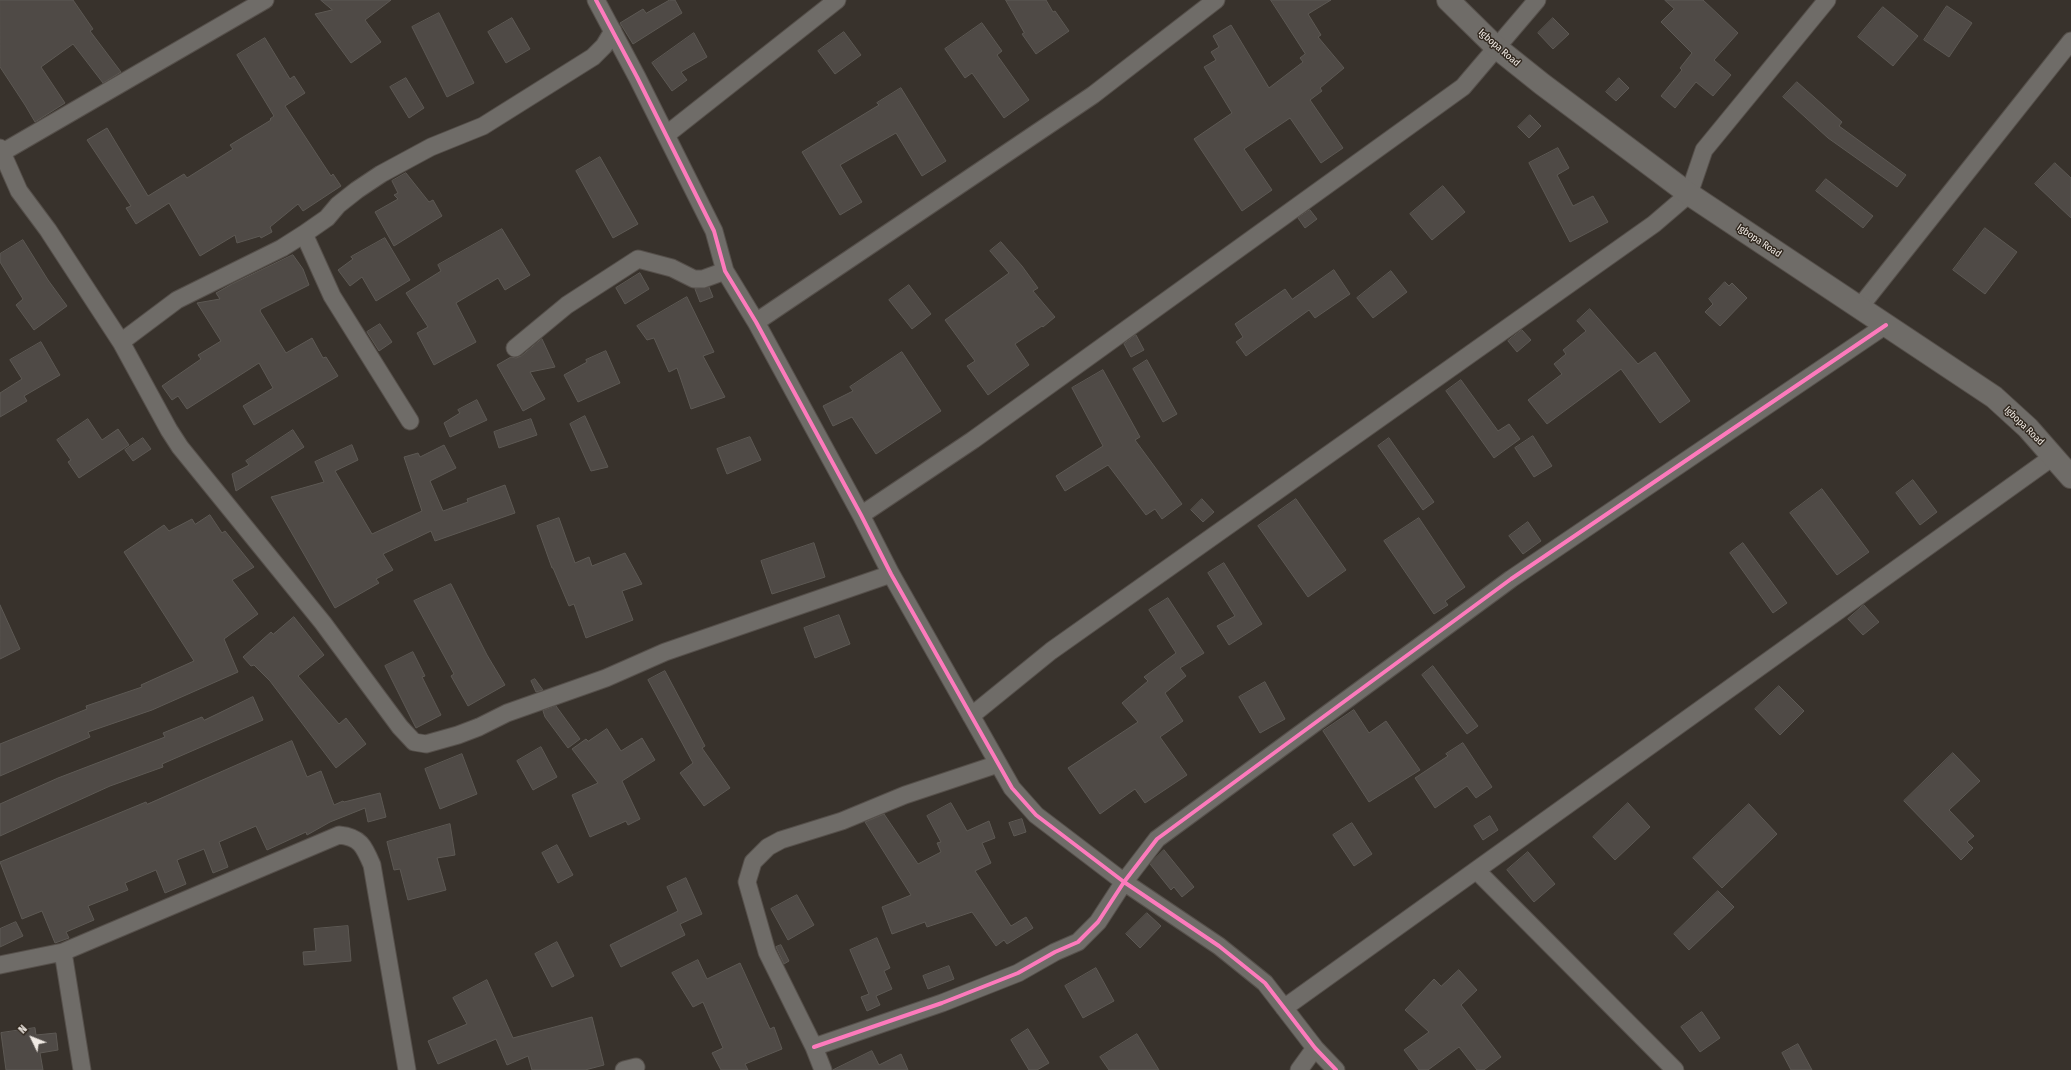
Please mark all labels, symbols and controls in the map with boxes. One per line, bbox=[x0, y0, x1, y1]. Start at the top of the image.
street label: Igbopa Road bbox=[1476, 27, 1522, 69]
street label: Igbopa Road bbox=[1734, 222, 1784, 260]
street label: Igbopa Road bbox=[2001, 404, 2047, 448]
north arrow bbox=[12, 1018, 52, 1058]
text: N bbox=[16, 1023, 30, 1036]

